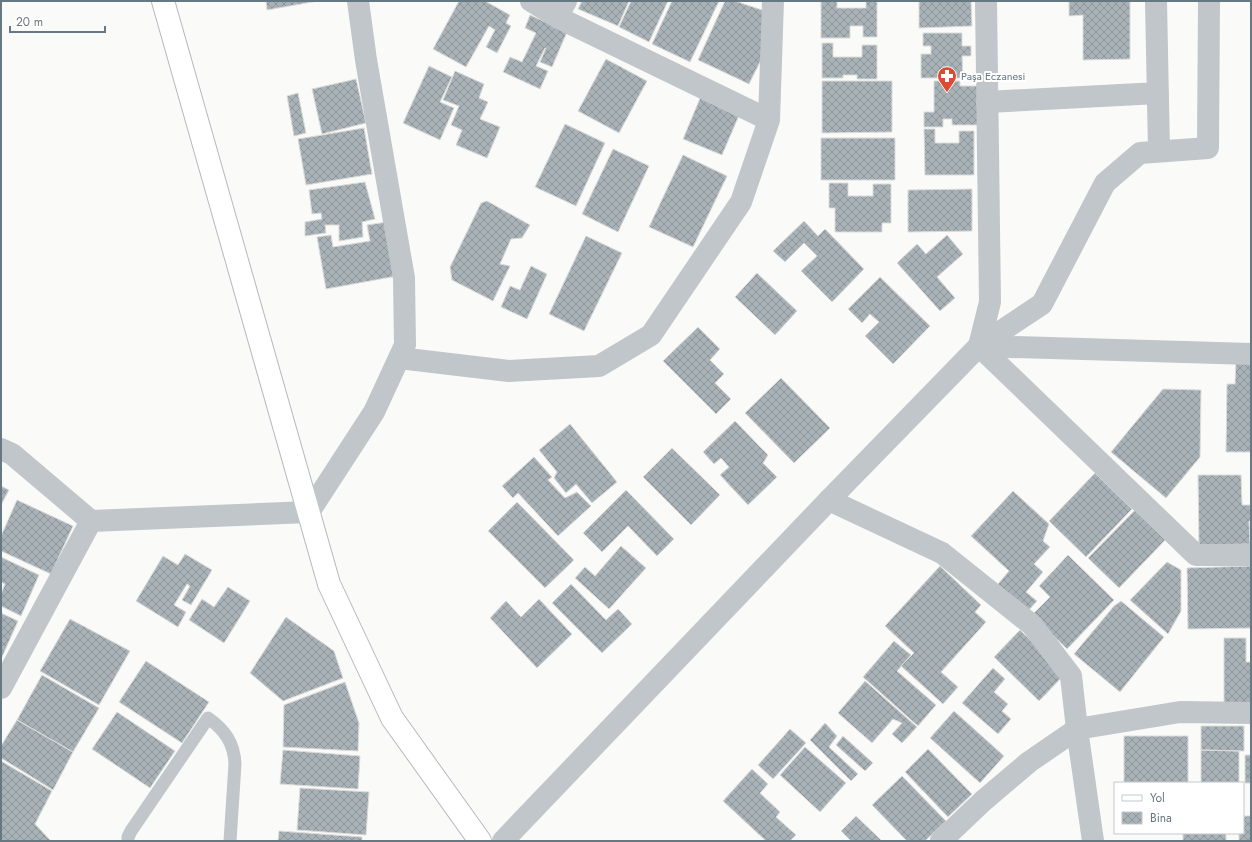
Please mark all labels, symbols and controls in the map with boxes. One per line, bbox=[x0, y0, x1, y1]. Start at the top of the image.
scale bar bbox=[10, 8, 105, 34]
text: 20 m bbox=[16, 13, 43, 31]
pharmacy icon: Paşa Eczanesi bbox=[936, 65, 958, 93]
place label: Paşa Eczanesi bbox=[961, 68, 1026, 84]
legend bbox=[1114, 782, 1244, 834]
text: Yol bbox=[1150, 789, 1165, 807]
text: Bina bbox=[1150, 809, 1172, 827]

